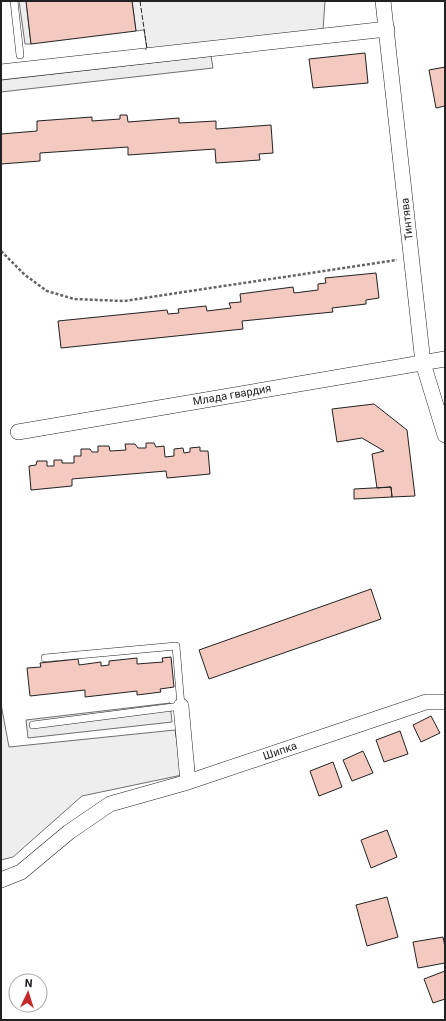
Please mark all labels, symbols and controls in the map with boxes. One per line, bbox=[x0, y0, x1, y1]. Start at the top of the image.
street label: Тинтява bbox=[398, 197, 416, 241]
street label: Млада гвардия bbox=[192, 382, 272, 408]
street label: Шипка bbox=[261, 739, 299, 763]
north arrow bbox=[8, 973, 48, 1013]
text: N bbox=[24, 977, 33, 990]

